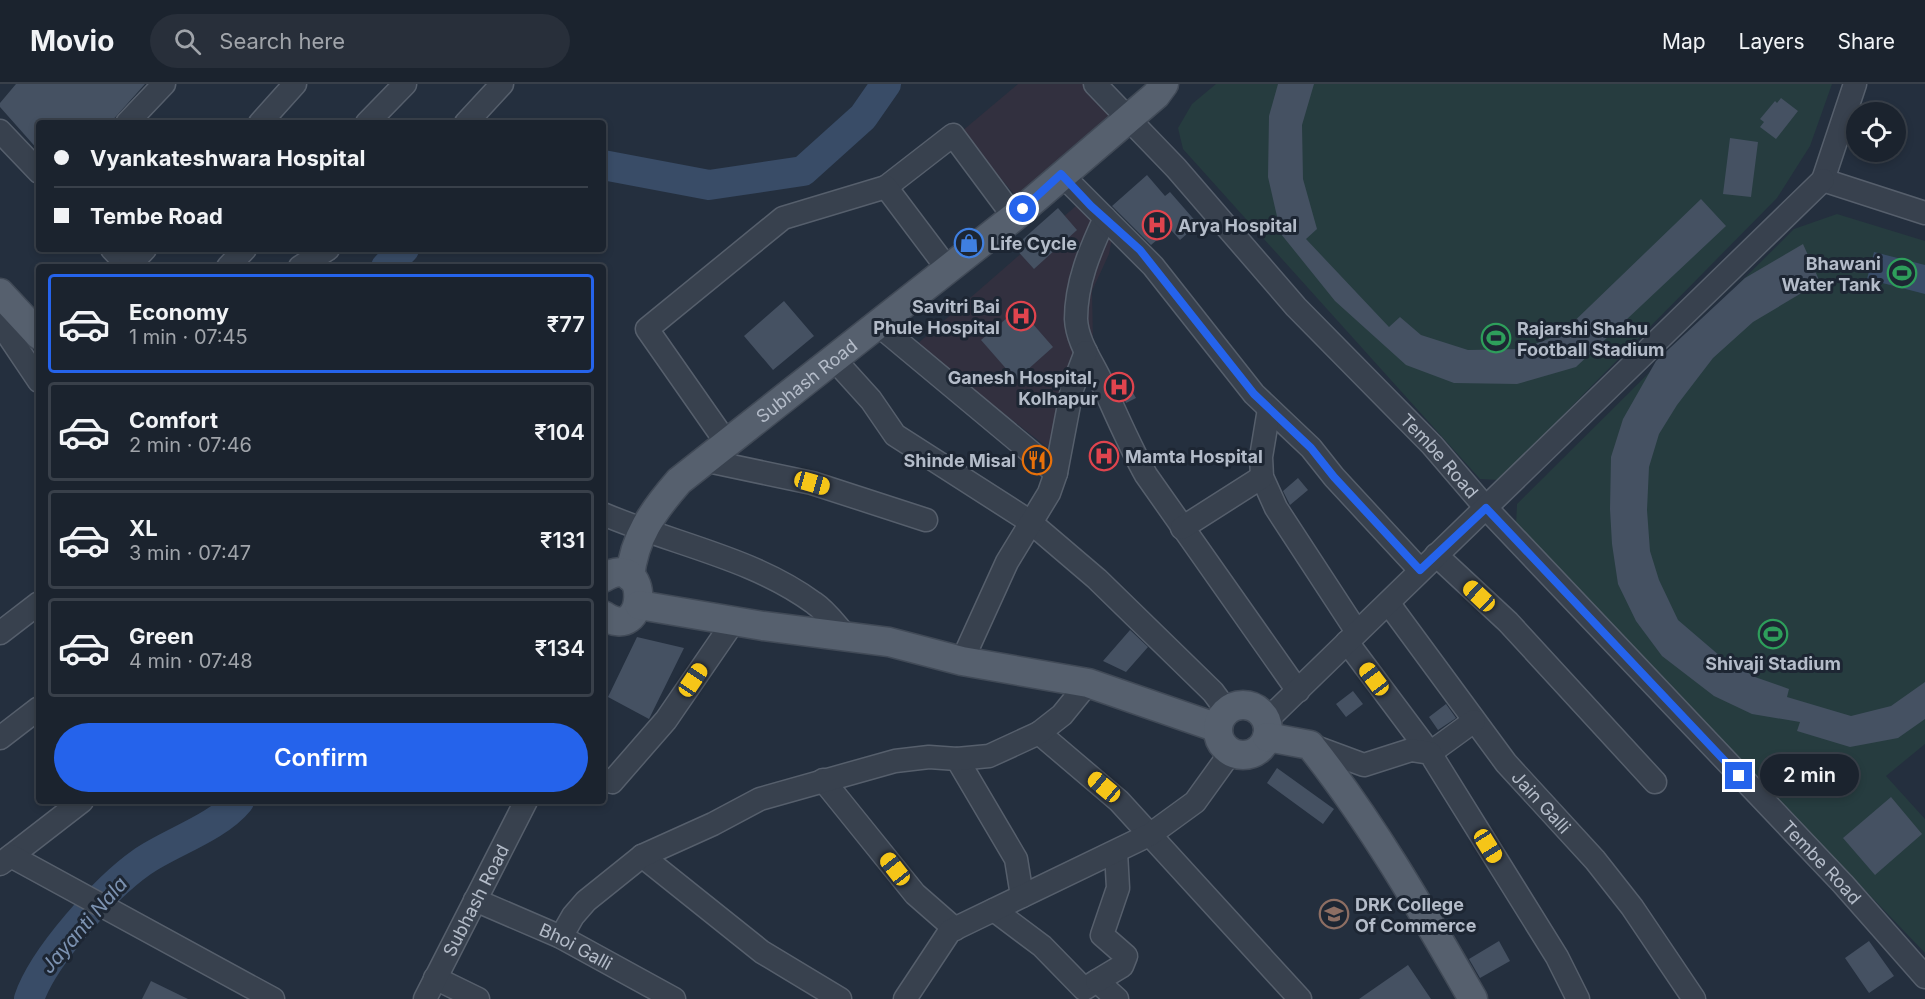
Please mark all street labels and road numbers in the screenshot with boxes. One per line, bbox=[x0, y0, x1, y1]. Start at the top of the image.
street label: Subhash Road bbox=[752, 334, 861, 427]
street label: Tembe Road bbox=[1396, 409, 1483, 502]
street label: Jain Galli bbox=[1508, 766, 1575, 837]
street label: Tembe Road bbox=[1778, 816, 1866, 908]
street label: Subhash Road bbox=[438, 841, 513, 960]
street label: Bhoi Galli bbox=[536, 919, 616, 974]

